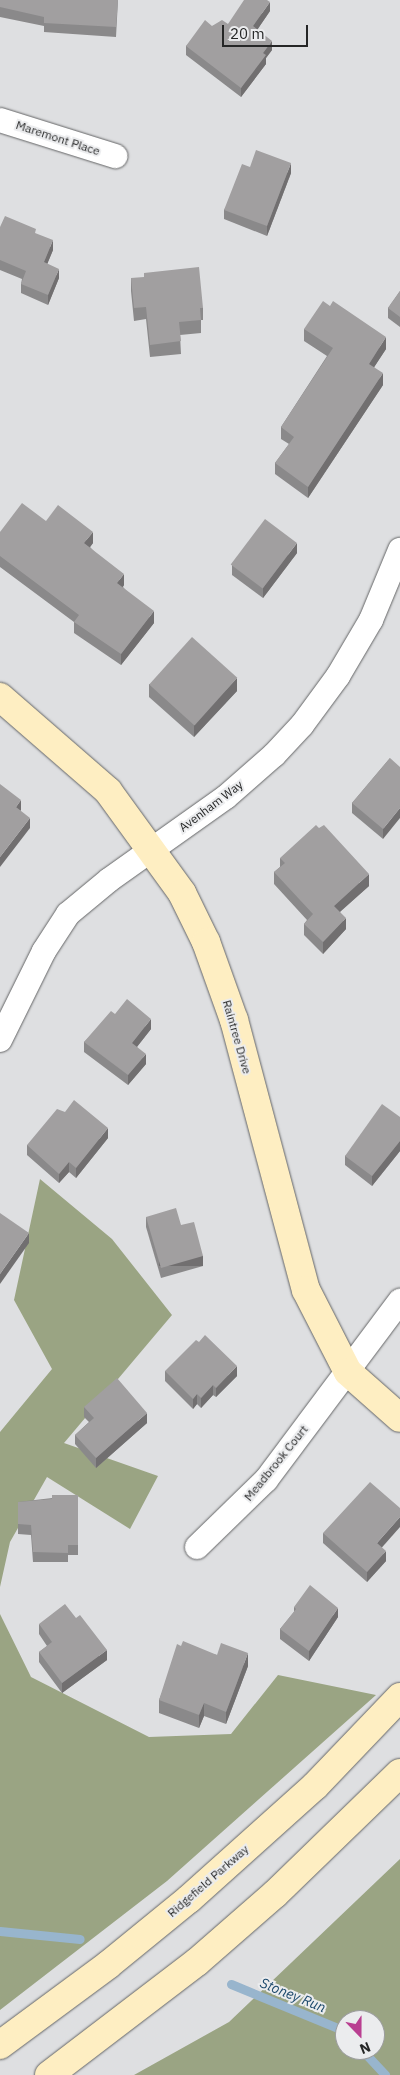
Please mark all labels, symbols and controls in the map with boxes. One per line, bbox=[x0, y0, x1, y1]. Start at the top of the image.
scale bar bbox=[225, 15, 311, 47]
text: 20 m bbox=[230, 24, 265, 43]
street label: Maremont Place bbox=[14, 118, 102, 158]
street label: Avenham Way bbox=[176, 777, 246, 835]
street label: Raintree Drive bbox=[220, 998, 254, 1076]
street label: Meadbrook Court bbox=[241, 1422, 311, 1504]
street label: Ridgefield Parkway bbox=[165, 1842, 251, 1920]
water label: Stoney Run bbox=[258, 1974, 328, 2016]
north arrow bbox=[335, 2010, 385, 2060]
text: N bbox=[357, 2038, 373, 2058]

